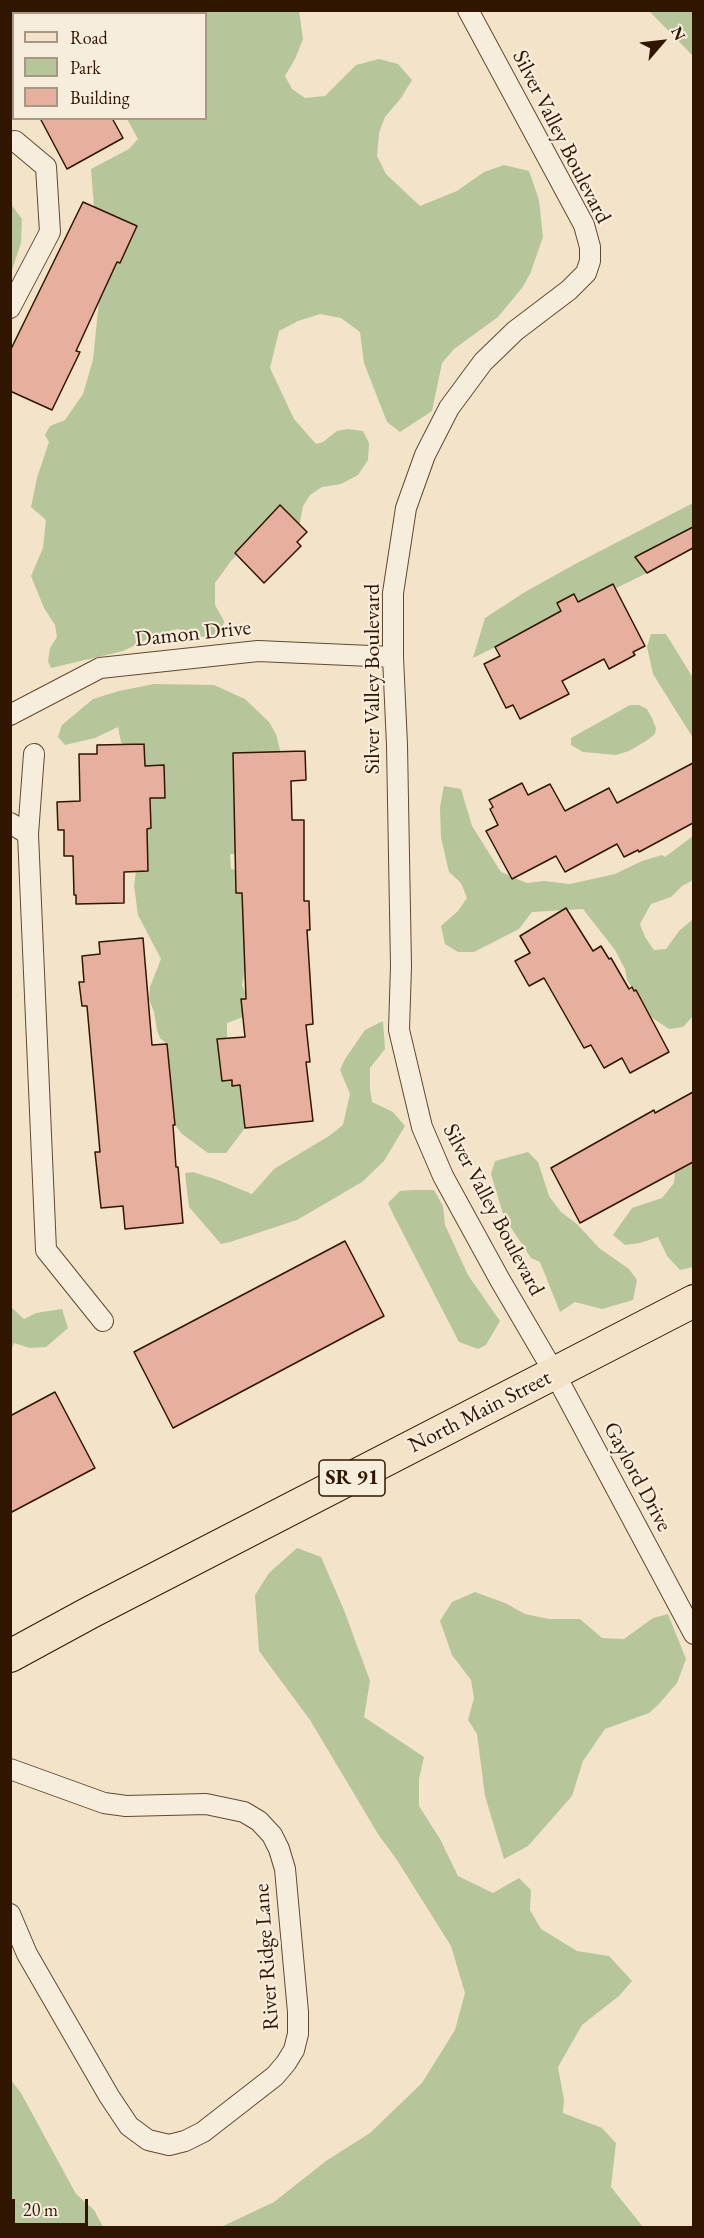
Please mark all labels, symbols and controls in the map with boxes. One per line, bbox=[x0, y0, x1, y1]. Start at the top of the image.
legend bbox=[12, 12, 207, 120]
north arrow bbox=[632, 12, 692, 72]
text: N bbox=[666, 23, 691, 44]
text: Road bbox=[70, 26, 108, 49]
street label: Silver Valley Boulevard bbox=[506, 46, 616, 228]
text: Park bbox=[70, 56, 101, 79]
text: Building bbox=[70, 86, 130, 109]
street label: Silver Valley Boulevard bbox=[360, 584, 386, 774]
street label: Damon Drive bbox=[134, 615, 252, 653]
street label: Silver Valley Boulevard bbox=[437, 1120, 549, 1300]
street label: North Main Street bbox=[404, 1365, 556, 1459]
street label: Gaylord Drive bbox=[597, 1418, 677, 1536]
road number: SR 91 bbox=[319, 1460, 385, 1496]
street label: River Ridge Lane bbox=[249, 1883, 285, 2031]
scale bar bbox=[15, 2187, 92, 2225]
text: 20 m bbox=[23, 2198, 58, 2221]

